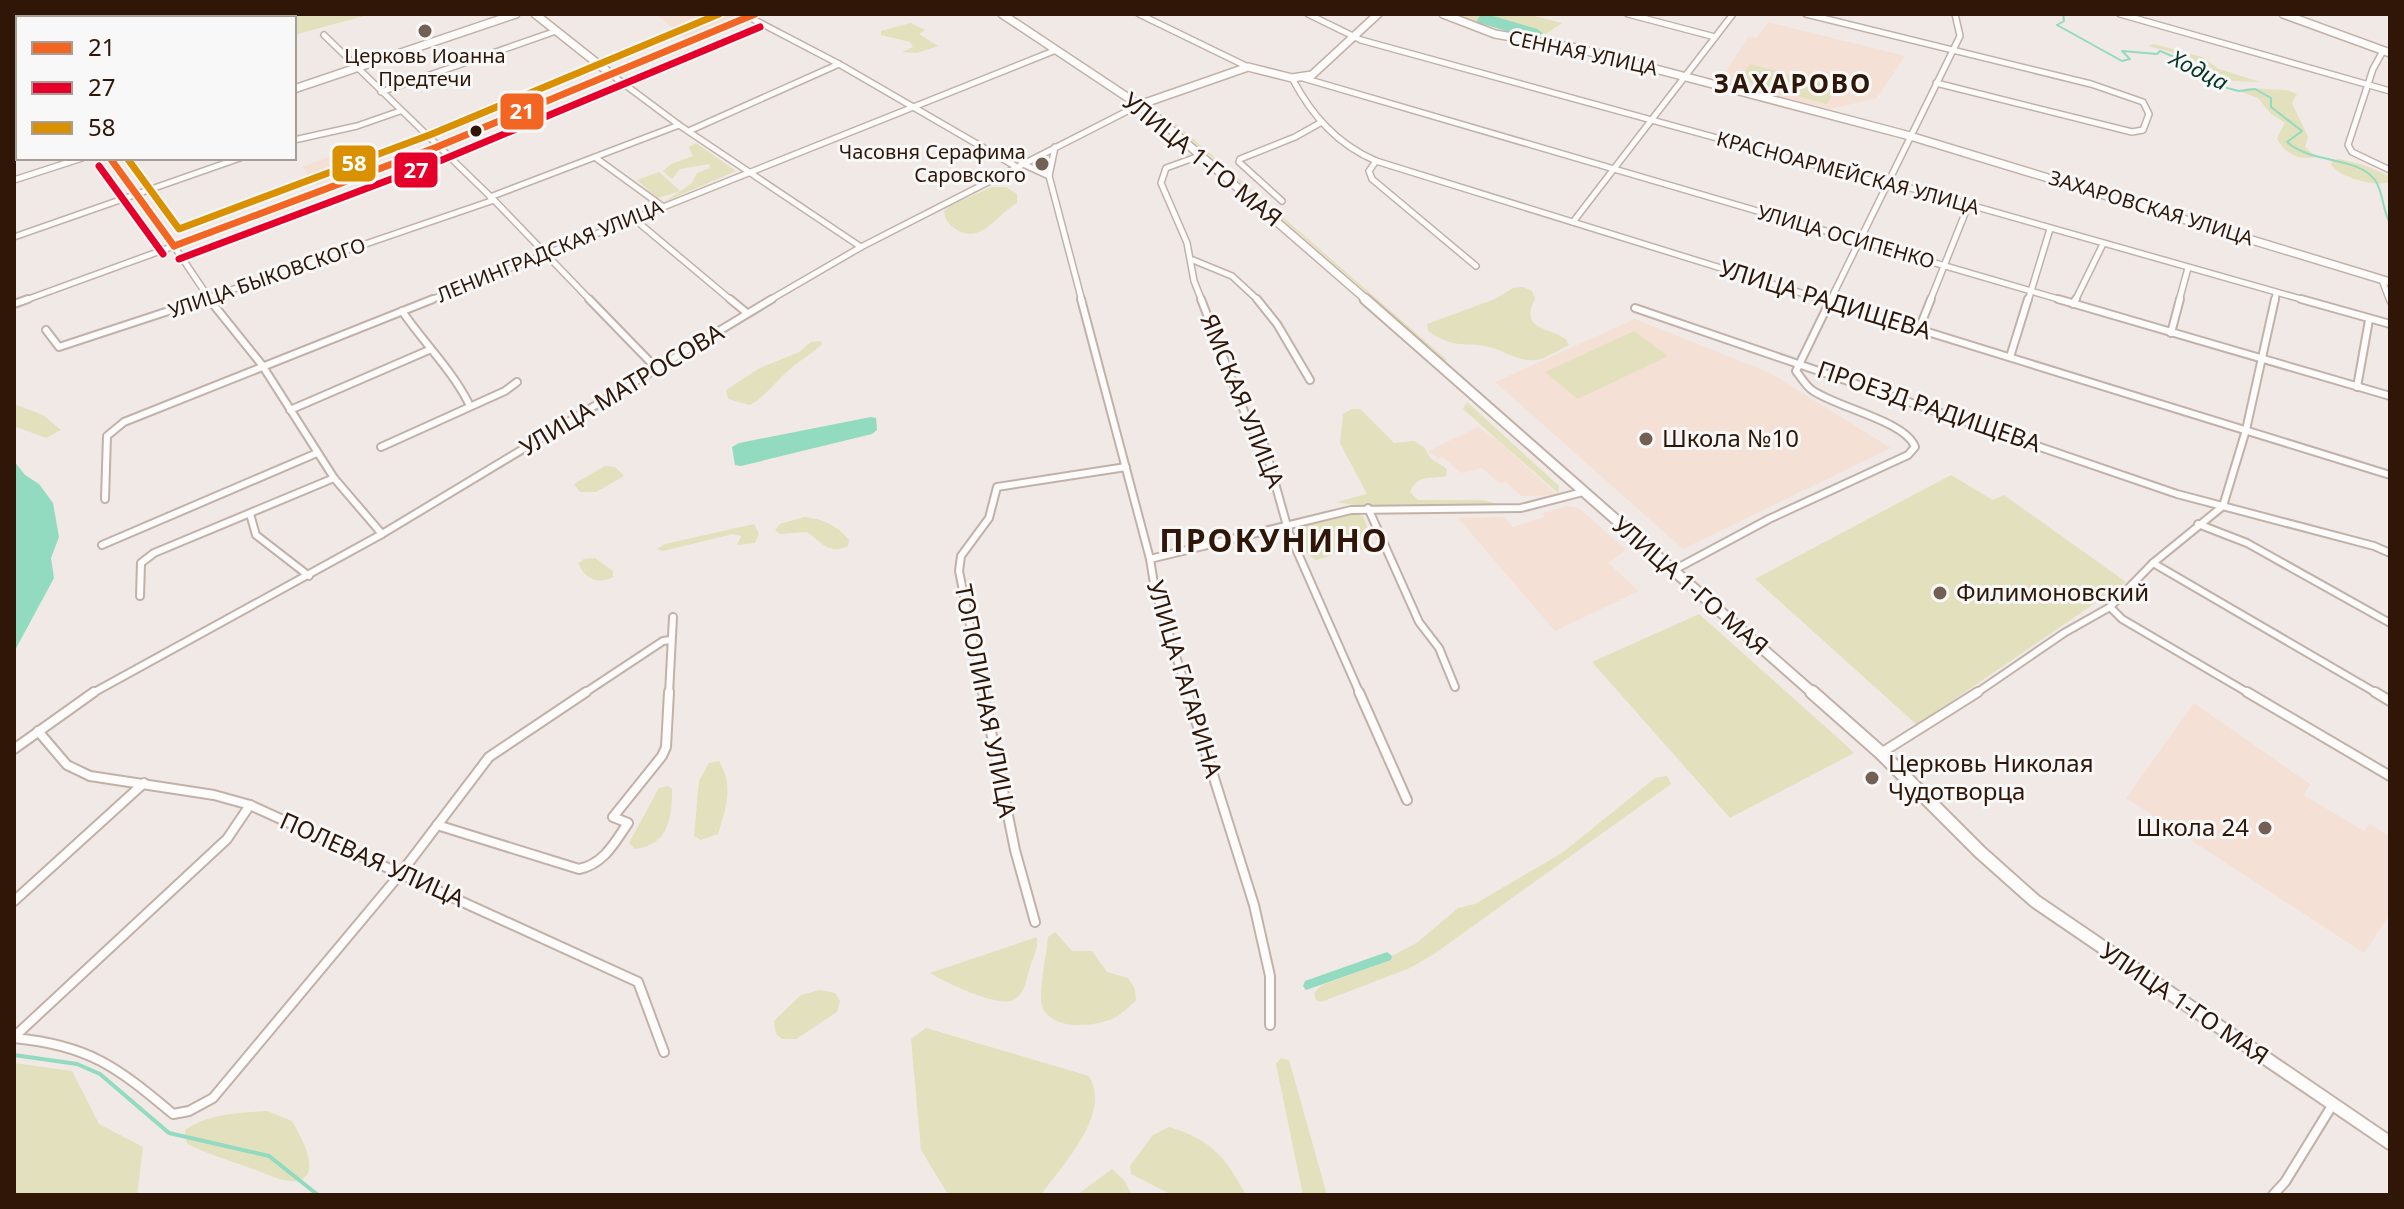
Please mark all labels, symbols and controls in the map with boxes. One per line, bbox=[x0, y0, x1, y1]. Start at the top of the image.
legend bbox=[16, 16, 296, 160]
marker: Церковь Иоанна Предтечи bbox=[416, 22, 434, 40]
street label: СЕННАЯ УЛИЦА bbox=[1506, 24, 1660, 82]
text: 21 bbox=[88, 30, 115, 63]
water label: Ходца bbox=[2163, 41, 2234, 96]
place label: Церковь Иоанна Предтечи bbox=[344, 42, 506, 92]
district label: ЗАХАРОВО bbox=[1714, 65, 1872, 101]
text: 27 bbox=[88, 70, 115, 103]
street label: УЛИЦА 1-ГО МАЯ bbox=[1116, 84, 1290, 234]
line badge: 21 bbox=[499, 92, 545, 131]
text: 21 bbox=[509, 95, 535, 125]
text: 58 bbox=[88, 110, 115, 143]
unlabelled marker bbox=[468, 123, 484, 139]
street label: КРАСНОАРМЕЙСКАЯ УЛИЦА bbox=[1714, 124, 1983, 221]
place label: Часовня Серафима Саровского bbox=[839, 138, 1026, 188]
line badge: 58 bbox=[331, 144, 377, 183]
text: 58 bbox=[341, 147, 367, 177]
line badge: 27 bbox=[393, 151, 439, 189]
text: 27 bbox=[403, 154, 429, 184]
marker: Часовня Серафима Саровского bbox=[1033, 155, 1051, 173]
street label: ЗАХАРОВСКАЯ УЛИЦА bbox=[2046, 164, 2257, 252]
street label: ЛЕНИНГРАДСКАЯ УЛИЦА bbox=[433, 193, 667, 308]
street label: УЛИЦА ОСИПЕНКО bbox=[1754, 198, 1938, 275]
street label: УЛИЦА БЫКОВСКОГО bbox=[165, 231, 369, 324]
street label: УЛИЦА РАДИЩЕВА bbox=[1715, 251, 1936, 347]
street label: ЯМСКАЯ УЛИЦА bbox=[1193, 309, 1294, 493]
street label: УЛИЦА МАТРОСОВА bbox=[513, 314, 730, 463]
street label: ПРОЕЗД РАДИЩЕВА bbox=[1813, 352, 2046, 460]
place label: Школа №10 bbox=[1662, 421, 1799, 454]
marker: Школа №10 bbox=[1637, 430, 1655, 448]
street label: УЛИЦА 1-ГО МАЯ bbox=[1606, 508, 1776, 662]
district label: ПРОКУНИНО bbox=[1159, 518, 1389, 561]
place label: Филимоновский bbox=[1956, 575, 2149, 608]
street label: УЛИЦА ГАГАРИНА bbox=[1140, 576, 1231, 782]
street label: ТОПОЛИНАЯ УЛИЦА bbox=[948, 581, 1025, 821]
marker: Филимоновский bbox=[1931, 584, 1949, 602]
place label: Церковь Николая Чудотворца bbox=[1888, 746, 2094, 807]
marker: Церковь Николая Чудотворца bbox=[1863, 769, 1881, 787]
street label: ПОЛЕВАЯ УЛИЦА bbox=[275, 803, 471, 914]
place label: Школа 24 bbox=[2137, 810, 2249, 843]
marker: Школа 24 bbox=[2256, 819, 2274, 837]
street label: УЛИЦА 1-ГО МАЯ bbox=[2094, 934, 2276, 1071]

